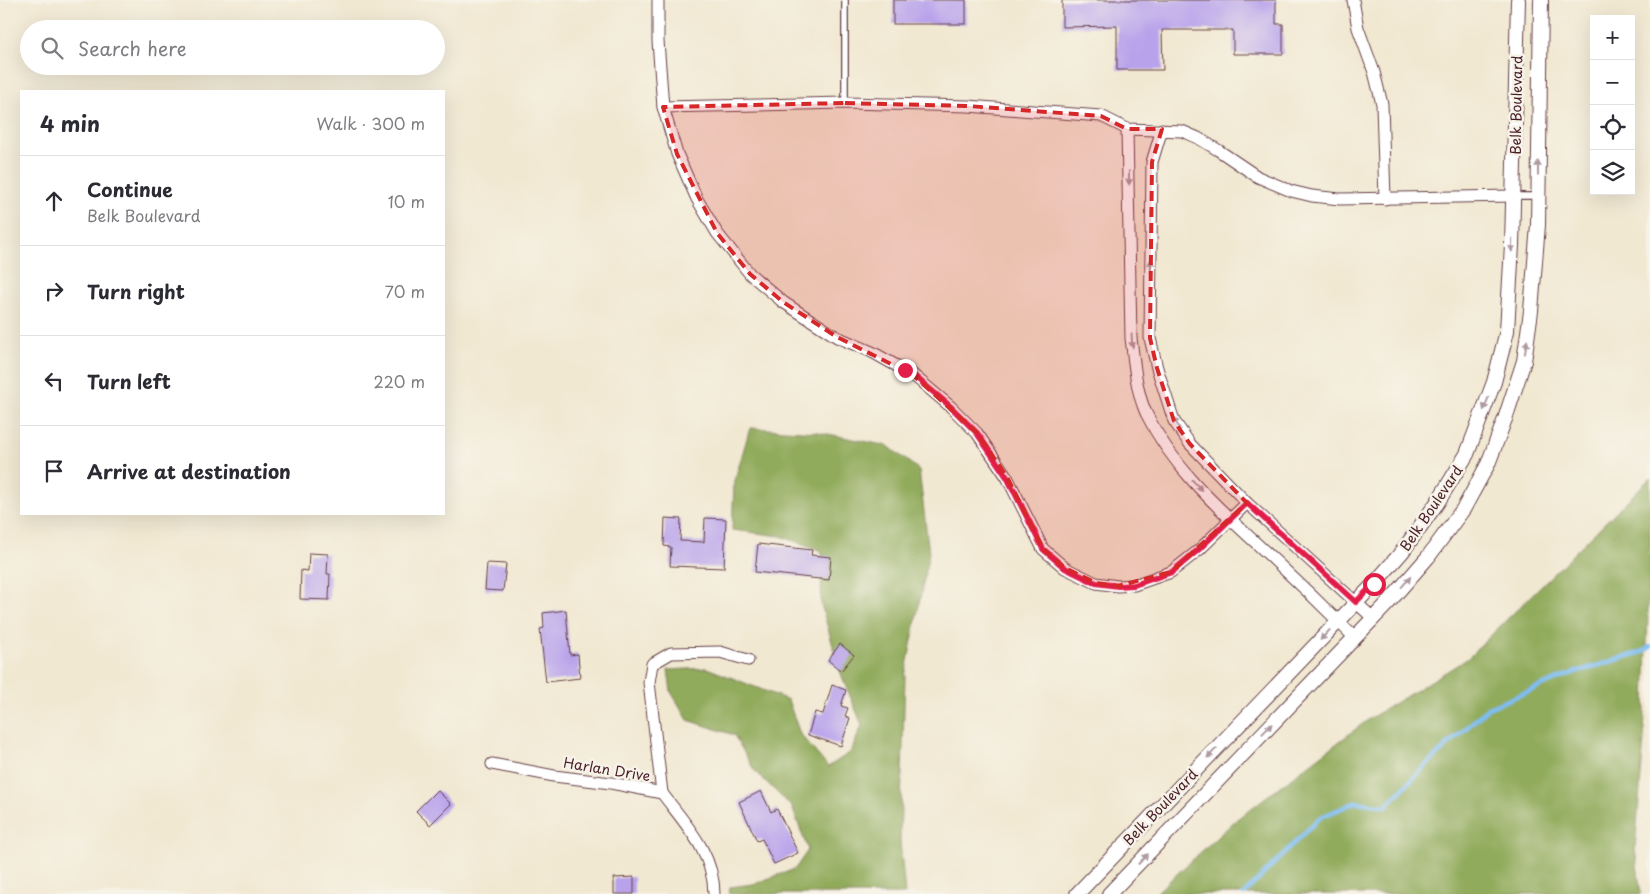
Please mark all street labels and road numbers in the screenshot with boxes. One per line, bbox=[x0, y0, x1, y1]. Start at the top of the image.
street label: Belk Boulevard bbox=[1505, 55, 1527, 155]
street label: Belk Boulevard bbox=[1395, 461, 1468, 555]
street label: Harlan Drive bbox=[562, 752, 652, 786]
street label: Belk Boulevard bbox=[1118, 764, 1202, 850]

